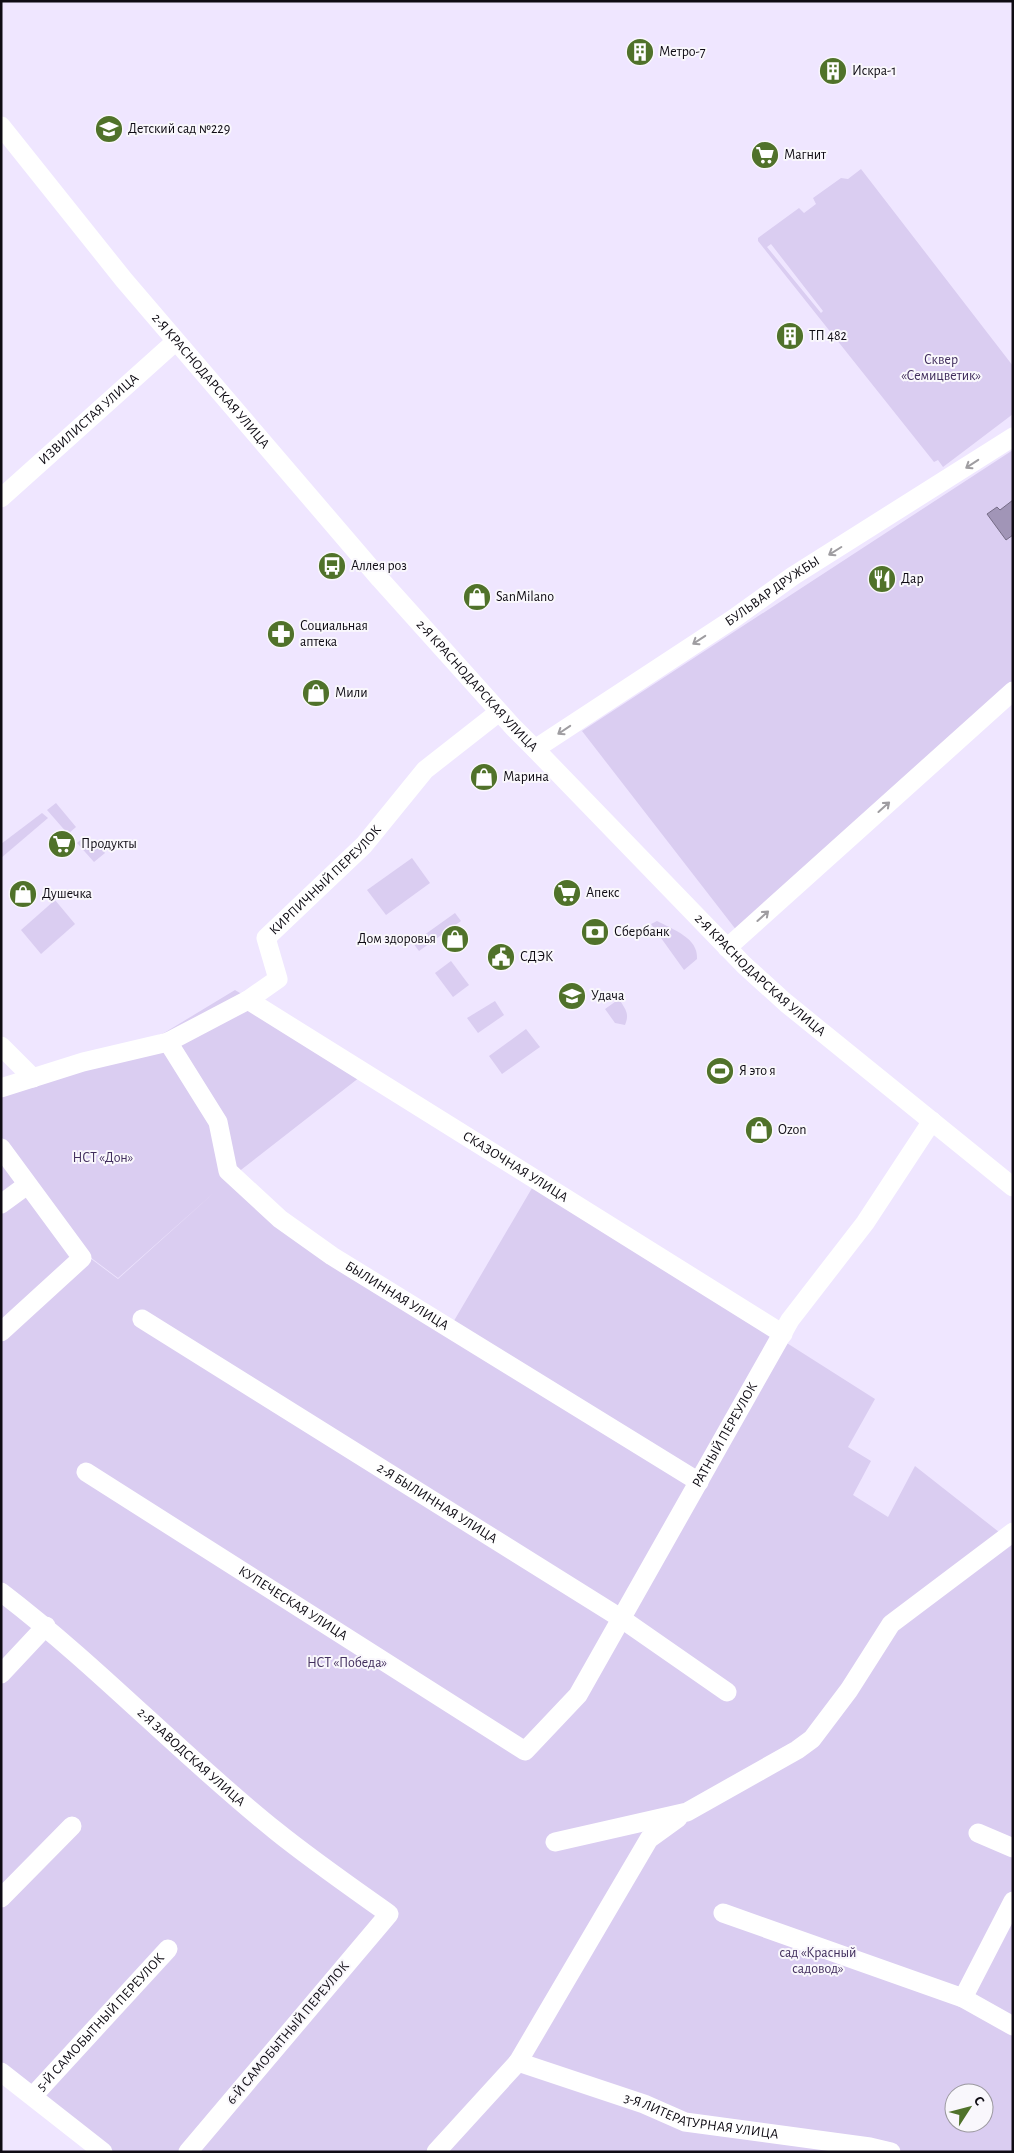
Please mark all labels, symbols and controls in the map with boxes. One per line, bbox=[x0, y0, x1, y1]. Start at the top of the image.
building icon: Метро-7 bbox=[625, 37, 655, 67]
place label: Метро-7 bbox=[659, 45, 706, 59]
building icon: Искра-1 bbox=[818, 56, 848, 86]
place label: Искра-1 bbox=[852, 64, 896, 78]
school or university icon: Детский сад №229 bbox=[94, 114, 124, 144]
place label: Детский сад №229 bbox=[128, 122, 230, 136]
supermarket icon: Магнит bbox=[750, 140, 780, 170]
place label: Магнит bbox=[784, 148, 827, 162]
street label: 2-Я КРАСНОДАРСКАЯ УЛИЦА bbox=[149, 311, 272, 451]
building icon: ТП 482 bbox=[775, 321, 805, 351]
place label: ТП 482 bbox=[809, 329, 847, 343]
park label: Сквер «Семицветик» bbox=[901, 353, 981, 383]
street label: ИЗВИЛИСТАЯ УЛИЦА bbox=[36, 371, 141, 467]
one-way arrow bbox=[965, 459, 979, 469]
one-way arrow bbox=[828, 546, 842, 556]
bus stop icon: Аллея роз bbox=[317, 551, 347, 581]
street label: БУЛЬВАР ДРУЖБЫ bbox=[723, 554, 822, 629]
place label: Аллея роз bbox=[351, 559, 407, 573]
restaurant icon: Дар bbox=[867, 564, 897, 594]
place label: Дар bbox=[901, 572, 924, 586]
shop icon: SanMilano bbox=[462, 582, 492, 612]
place label: SanMilano bbox=[496, 590, 554, 604]
street label: 2-Я КРАСНОДАРСКАЯ УЛИЦА bbox=[413, 617, 540, 754]
pharmacy icon: Социальная аптека bbox=[266, 619, 296, 649]
place label: Социальная аптека bbox=[300, 619, 368, 649]
one-way arrow bbox=[693, 636, 707, 646]
shop icon: Мили bbox=[301, 678, 331, 708]
place label: Мили bbox=[335, 686, 368, 700]
one-way arrow bbox=[557, 725, 571, 735]
shop icon: Марина bbox=[469, 762, 499, 792]
place label: Марина bbox=[503, 770, 549, 784]
one-way arrow bbox=[878, 801, 891, 813]
street label: КИРПИЧНЫЙ ПЕРЕУЛОК bbox=[267, 823, 384, 938]
supermarket icon: Продукты bbox=[47, 829, 77, 859]
place label: Продукты bbox=[81, 837, 137, 851]
supermarket icon: Апекс bbox=[552, 878, 582, 908]
shop icon: Душечка bbox=[8, 879, 38, 909]
place label: Апекс bbox=[586, 886, 620, 900]
place label: Душечка bbox=[42, 887, 93, 901]
one-way arrow bbox=[757, 910, 770, 921]
street label: 2-Я КРАСНОДАРСКАЯ УЛИЦА bbox=[692, 911, 828, 1039]
bank icon: Сбербанк bbox=[580, 917, 610, 947]
shop icon: Дом здоровья bbox=[440, 924, 470, 954]
place label: Сбербанк bbox=[614, 925, 670, 939]
place label: Дом здоровья bbox=[358, 932, 436, 946]
public building icon: СДЭК bbox=[486, 942, 516, 972]
place label: СДЭК bbox=[520, 950, 553, 964]
school or university icon: Удача bbox=[557, 981, 587, 1011]
place label: Удача bbox=[591, 989, 625, 1003]
sports icon: Я это я bbox=[705, 1056, 735, 1086]
place label: Я это я bbox=[739, 1064, 776, 1078]
shop icon: Ozon bbox=[744, 1115, 774, 1145]
place label: Ozon bbox=[778, 1123, 806, 1137]
street label: СКАЗОЧНАЯ УЛИЦА bbox=[460, 1129, 570, 1205]
park label: НСТ «Дон» bbox=[73, 1151, 133, 1165]
street label: БЫЛИННАЯ УЛИЦА bbox=[343, 1259, 451, 1333]
street label: РАТНЫЙ ПЕРЕУЛОК bbox=[690, 1380, 760, 1490]
street label: 2-Я БЫЛИННАЯ УЛИЦА bbox=[375, 1461, 500, 1546]
street label: КУПЕЧЕСКАЯ УЛИЦА bbox=[236, 1564, 350, 1643]
park label: НСТ «Победа» bbox=[307, 1656, 387, 1670]
street label: 2-Я ЗАВОДСКАЯ УЛИЦА bbox=[134, 1706, 248, 1809]
park label: сад «Красный садовод» bbox=[779, 1946, 857, 1976]
street label: 5-Й САМОБЫТНЫЙ ПЕРЕУЛОК bbox=[34, 1951, 167, 2094]
street label: 6-Й САМОБЫТНЫЙ ПЕРЕУЛОК bbox=[223, 1958, 352, 2107]
north arrow bbox=[944, 2083, 994, 2133]
street label: 3-Я ЛИТЕРАТУРНАЯ УЛИЦА bbox=[622, 2091, 779, 2142]
text: С bbox=[971, 2094, 987, 2108]

